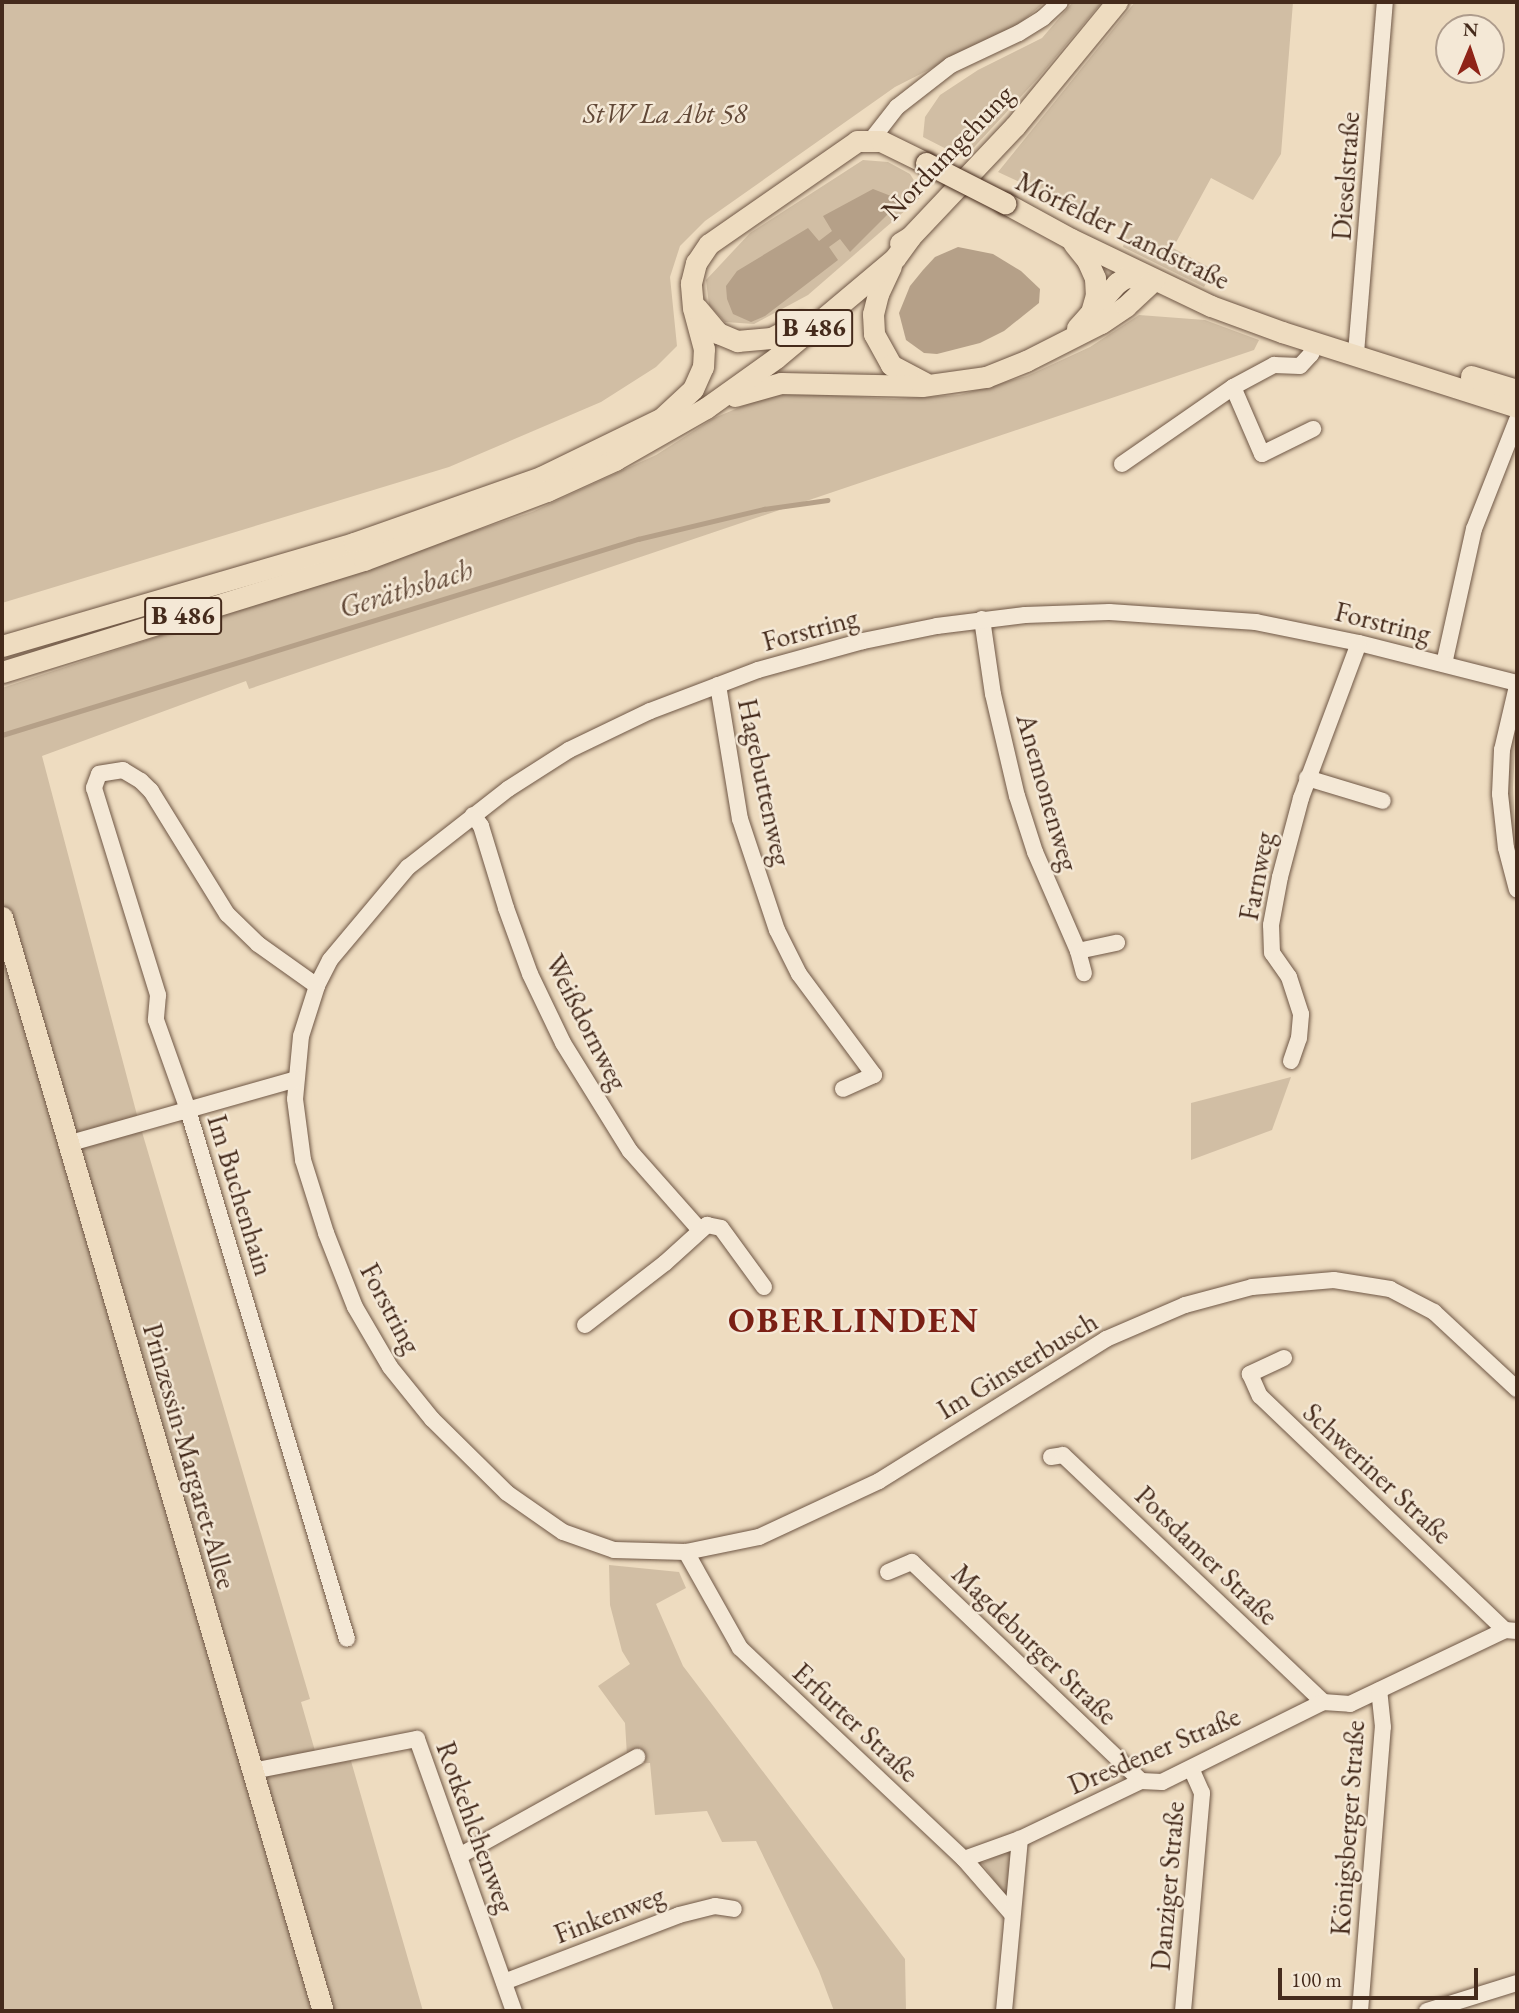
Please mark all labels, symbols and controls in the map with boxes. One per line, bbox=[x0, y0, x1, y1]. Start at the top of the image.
north arrow bbox=[1435, 14, 1505, 84]
text: N bbox=[1463, 17, 1479, 42]
street label: Nordumgehung bbox=[874, 77, 1020, 227]
park label: StW La Abt 58 bbox=[583, 96, 747, 130]
street label: Dieselstraße bbox=[1324, 111, 1366, 241]
street label: Mörfelder Landstraße bbox=[1011, 164, 1235, 296]
road number: B 486 bbox=[774, 306, 854, 350]
water label: Geräthsbach bbox=[335, 552, 477, 626]
road number: B 486 bbox=[143, 594, 223, 638]
street label: Forstring bbox=[1332, 594, 1434, 650]
street label: Forstring bbox=[758, 600, 862, 658]
street label: Hagebuttenweg bbox=[731, 695, 799, 869]
street label: Anemonenweg bbox=[1010, 709, 1086, 875]
street label: Farnweg bbox=[1231, 829, 1281, 923]
street label: Weißdornweg bbox=[538, 949, 636, 1095]
street label: Im Buchenhain bbox=[201, 1110, 281, 1280]
street label: Forstring bbox=[353, 1257, 429, 1359]
district label: OBERLINDEN bbox=[729, 1299, 979, 1341]
street label: Im Ginsterbusch bbox=[931, 1304, 1103, 1426]
street label: Prinzessin-Margaret-Allee bbox=[136, 1319, 244, 1593]
street label: Schweriner Straße bbox=[1296, 1395, 1460, 1551]
street label: Potsdamer Straße bbox=[1128, 1478, 1286, 1632]
street label: Magdeburger Straße bbox=[945, 1557, 1125, 1731]
street label: Erfurter Straße bbox=[786, 1655, 926, 1789]
street label: Dresdener Straße bbox=[1063, 1699, 1245, 1801]
street label: Königsberger Straße bbox=[1323, 1719, 1371, 1937]
street label: Rotkehlchenweg bbox=[429, 1737, 523, 1917]
street label: Danziger Straße bbox=[1143, 1800, 1191, 1972]
street label: Finkenweg bbox=[549, 1878, 669, 1950]
scale bar bbox=[1281, 1954, 1480, 1998]
text: 100 m bbox=[1291, 1966, 1342, 1993]

